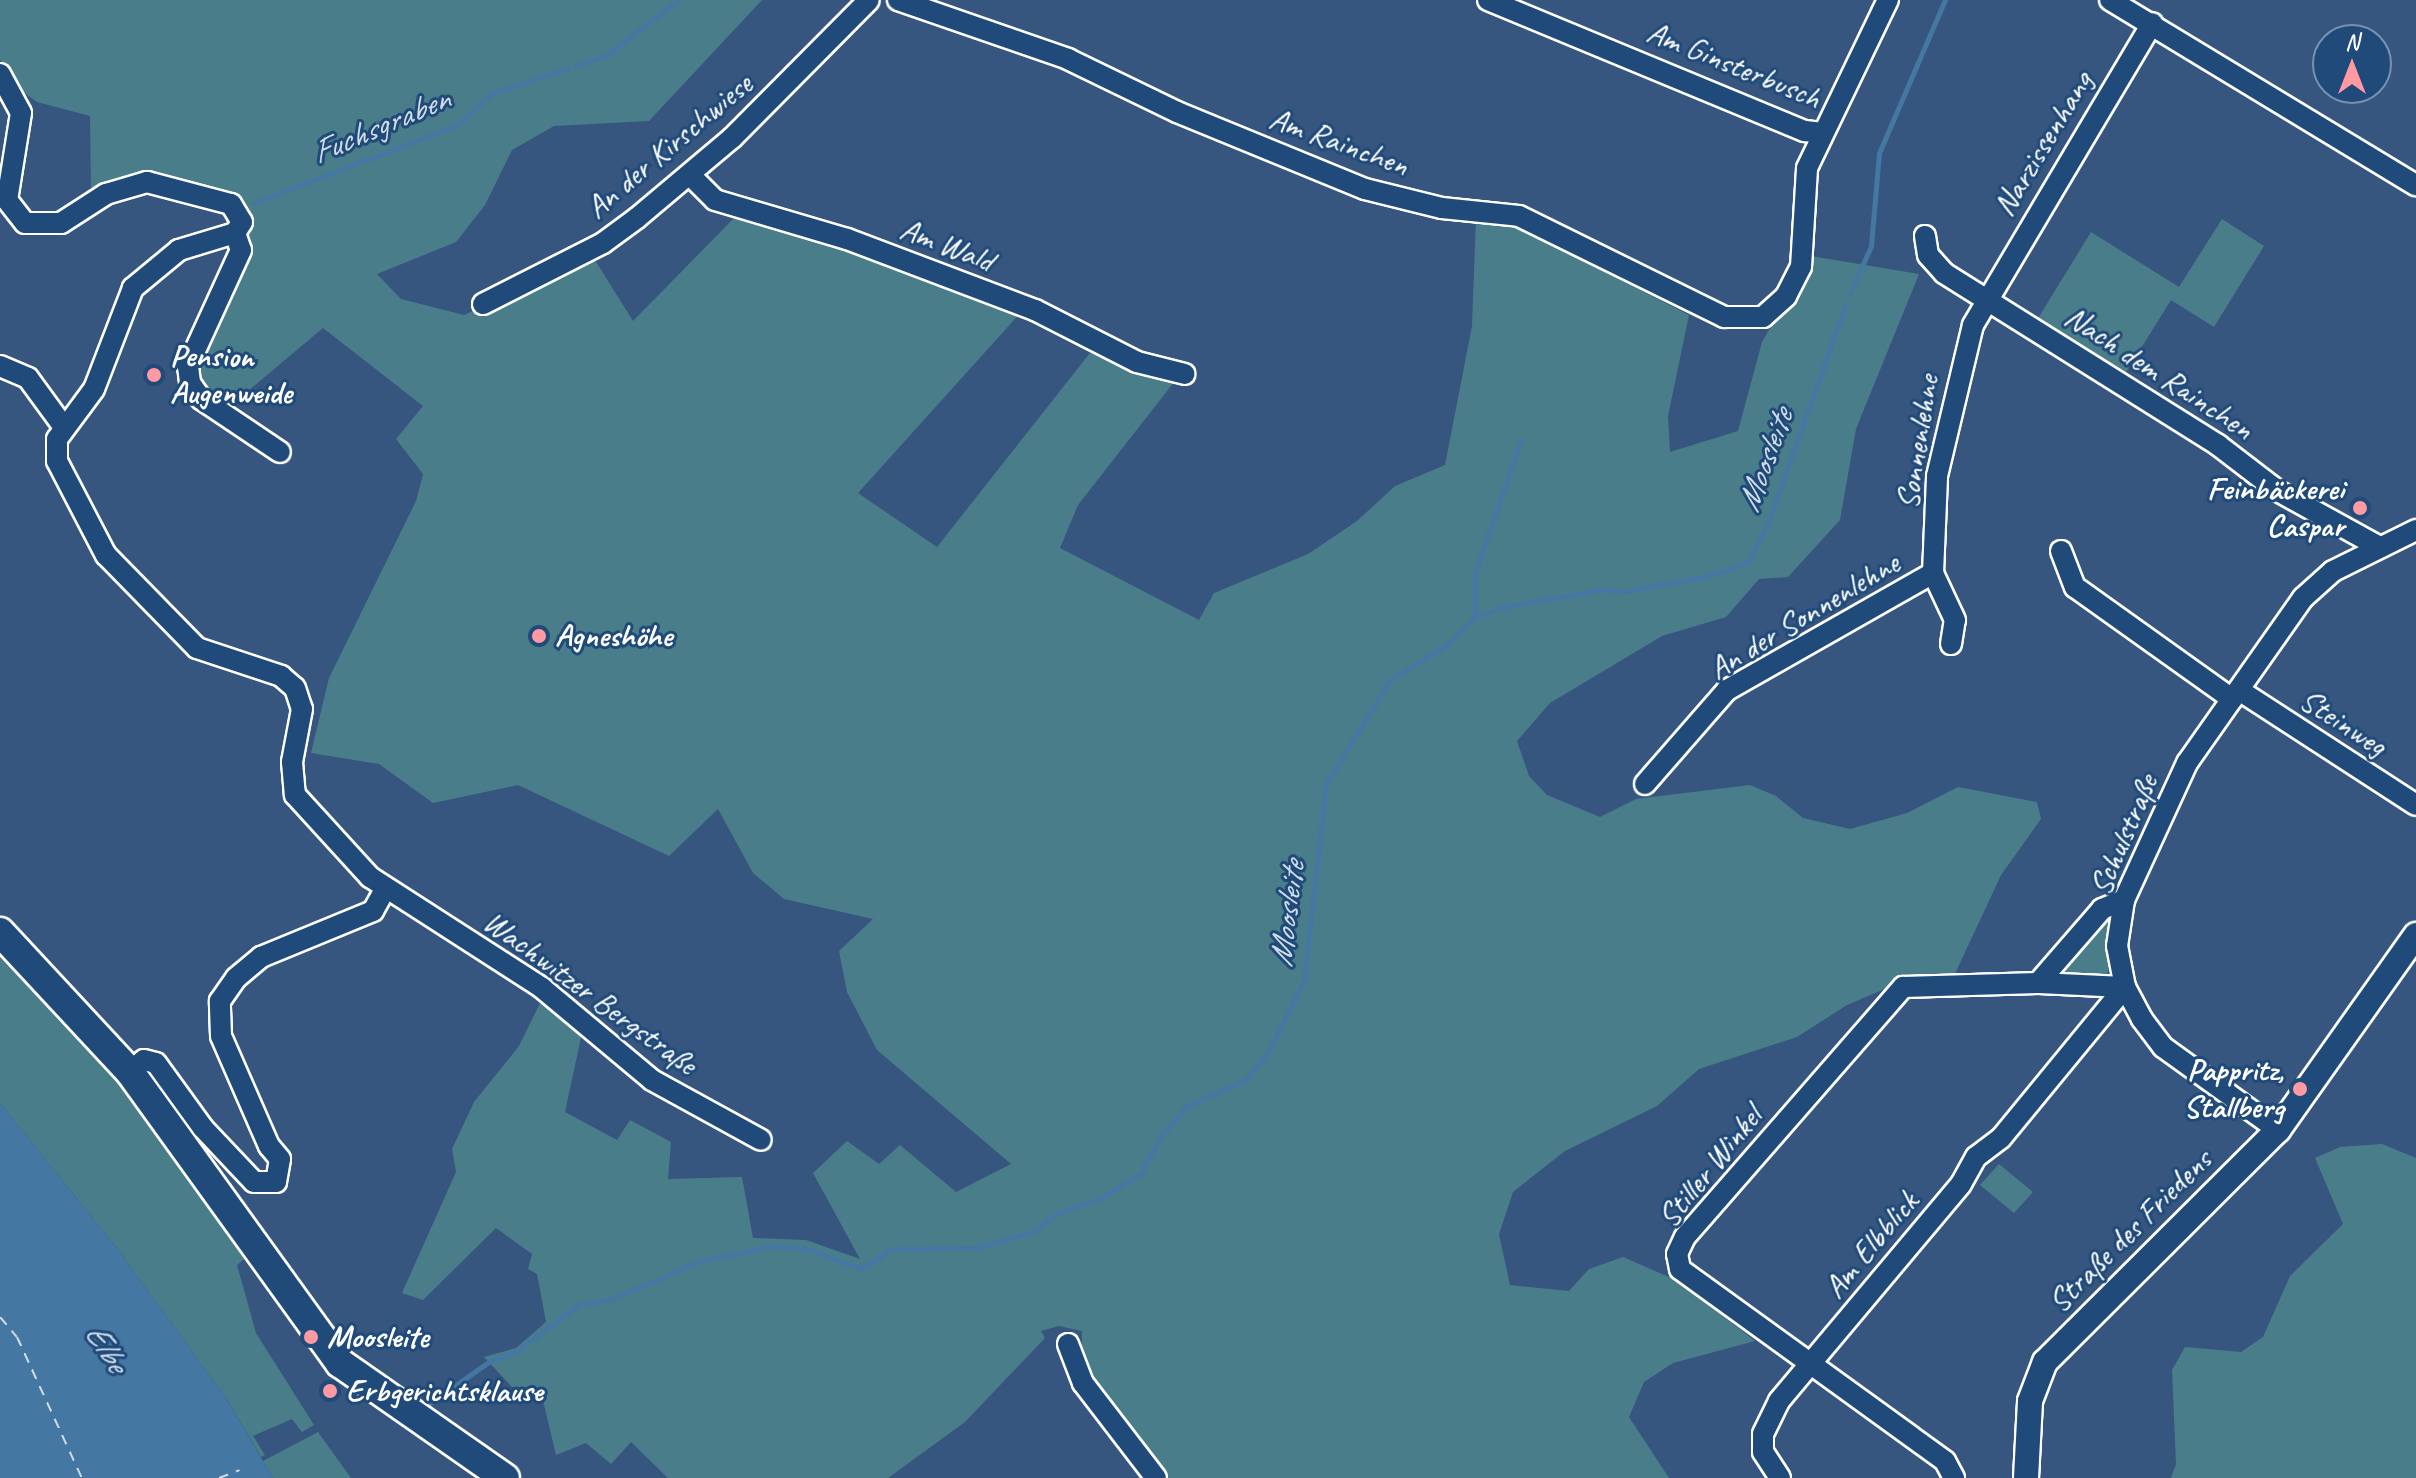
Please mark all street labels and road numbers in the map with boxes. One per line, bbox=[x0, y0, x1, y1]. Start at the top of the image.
street label: Am Ginsterbusch bbox=[1642, 13, 1826, 117]
street label: An der Kirschwiese bbox=[578, 65, 760, 227]
street label: Narzissenhang bbox=[1985, 65, 2101, 223]
street label: Am Rainchen bbox=[1265, 99, 1413, 185]
street label: Am Wald bbox=[895, 210, 999, 280]
street label: Nach dem Rainchen bbox=[2057, 297, 2261, 449]
street label: Sonnenlehne bbox=[1888, 372, 1948, 512]
street label: An der Sonnenlehne bbox=[1702, 544, 1906, 688]
street label: Steinweg bbox=[2292, 681, 2394, 765]
street label: Schulstraße bbox=[2082, 769, 2166, 901]
street label: Wachwitzer Bergstraße bbox=[476, 903, 704, 1083]
street label: Stiller Winkel bbox=[1649, 1098, 1771, 1236]
street label: Straße des Friedens bbox=[2040, 1141, 2220, 1321]
street label: Am Elbblick bbox=[1816, 1184, 1926, 1306]

